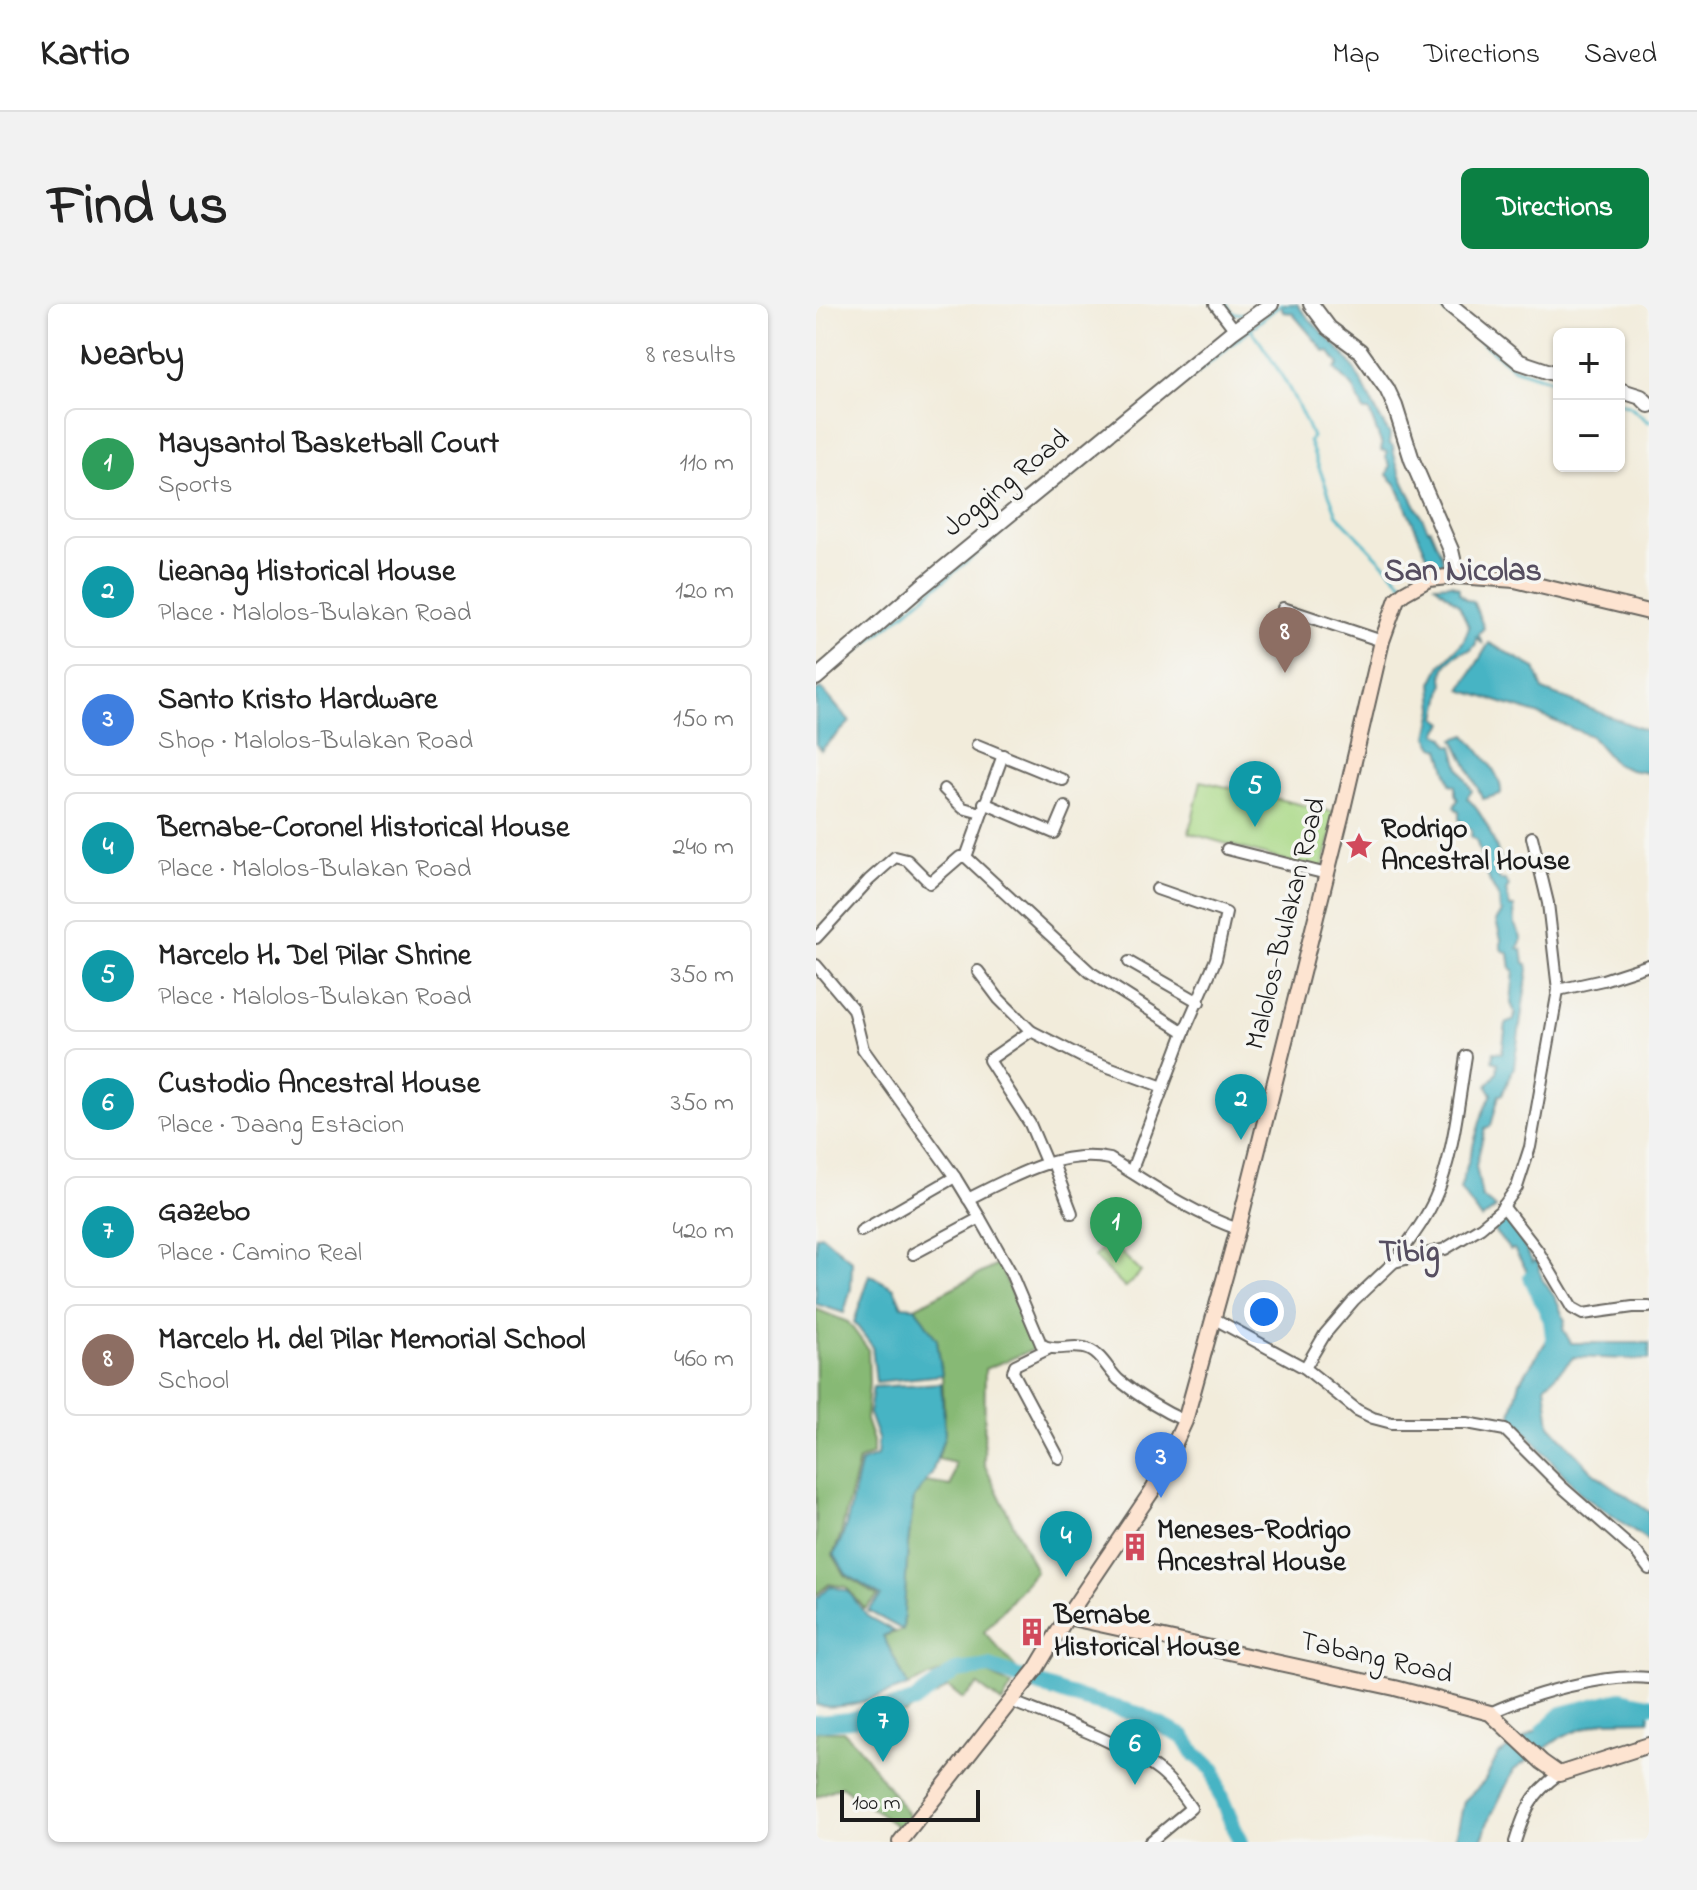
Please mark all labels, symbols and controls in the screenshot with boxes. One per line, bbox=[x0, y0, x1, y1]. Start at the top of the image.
text: Kartio bbox=[40, 27, 130, 83]
text: Map bbox=[1332, 35, 1380, 76]
text: Directions bbox=[1424, 35, 1540, 76]
text: Saved bbox=[1584, 35, 1657, 76]
text: Find us bbox=[48, 168, 228, 249]
button: Directions bbox=[1461, 168, 1649, 249]
map controls bbox=[1553, 328, 1625, 472]
button: + bbox=[1553, 328, 1625, 400]
text: Nearby bbox=[80, 331, 184, 381]
text: 8 results bbox=[646, 337, 736, 375]
button: − bbox=[1553, 400, 1625, 472]
street label: Jogging Road bbox=[935, 420, 1079, 548]
text: Maysantol Basketball Court bbox=[158, 423, 499, 467]
text: 1 bbox=[104, 445, 112, 483]
text: 110 m bbox=[680, 445, 734, 483]
text: Sports bbox=[158, 467, 232, 505]
district label: San Nicolas bbox=[1384, 549, 1542, 596]
text: Lieanag Historical House bbox=[158, 551, 455, 595]
text: 2 bbox=[102, 573, 114, 611]
text: 120 m bbox=[675, 573, 734, 611]
text: Place · Malolos-Bulakan Road bbox=[158, 595, 471, 633]
pin: 8 bbox=[1259, 607, 1311, 673]
text: Santo Kristo Hardware bbox=[158, 679, 438, 723]
text: 3 bbox=[103, 701, 113, 739]
text: 150 m bbox=[673, 701, 734, 739]
text: Shop · Malolos-Bulakan Road bbox=[158, 723, 473, 761]
pin: 5 bbox=[1229, 761, 1281, 827]
street label: Malolos-Bulakan Road bbox=[1236, 793, 1338, 1054]
text: Bernabe-Coronel Historical House bbox=[158, 807, 570, 851]
place label: Rodrigo Ancestral House bbox=[1381, 810, 1571, 883]
text: 4 bbox=[103, 829, 113, 867]
text: 240 m bbox=[672, 829, 734, 867]
place icon: Rodrigo Ancestral House bbox=[1344, 831, 1374, 861]
text: Place · Malolos-Bulakan Road bbox=[158, 851, 471, 889]
text: Marcelo H. Del Pilar Shrine bbox=[158, 935, 471, 979]
text: 5 bbox=[101, 957, 115, 995]
text: 350 m bbox=[670, 957, 734, 995]
text: Place · Malolos-Bulakan Road bbox=[158, 979, 471, 1017]
text: Custodio Ancestral House bbox=[158, 1063, 480, 1107]
pin: 2 bbox=[1215, 1074, 1267, 1140]
text: 6 bbox=[102, 1085, 114, 1123]
text: 350 m bbox=[670, 1085, 734, 1123]
text: Place · Daang Estacion bbox=[158, 1107, 404, 1145]
text: Gazebo bbox=[158, 1191, 250, 1235]
pin: 1 bbox=[1090, 1197, 1142, 1263]
text: 7 bbox=[103, 1213, 113, 1251]
text: 420 m bbox=[672, 1213, 734, 1251]
district label: Tibig bbox=[1378, 1230, 1440, 1278]
text: Place · Camino Real bbox=[158, 1235, 362, 1273]
your location bbox=[1244, 1292, 1284, 1332]
text: Marcelo H. del Pilar Memorial School bbox=[158, 1319, 586, 1363]
text: 8 bbox=[103, 1341, 113, 1379]
text: 460 m bbox=[674, 1341, 734, 1379]
text: School bbox=[158, 1363, 229, 1401]
pin: 3 bbox=[1135, 1432, 1187, 1498]
pin: 4 bbox=[1040, 1511, 1092, 1577]
place label: Meneses-Rodrigo Ancestral House bbox=[1157, 1511, 1351, 1584]
building icon: Meneses-Rodrigo Ancestral House bbox=[1120, 1532, 1150, 1562]
place label: Bernabe Historical House bbox=[1052, 1596, 1242, 1669]
building icon: Bernabe Historical House bbox=[1017, 1617, 1047, 1647]
street label: Tabang Road bbox=[1296, 1622, 1457, 1697]
pin: 7 bbox=[857, 1696, 909, 1762]
pin: 6 bbox=[1109, 1719, 1161, 1785]
scale bar bbox=[840, 1786, 980, 1822]
text: 100 m bbox=[852, 1788, 901, 1820]

